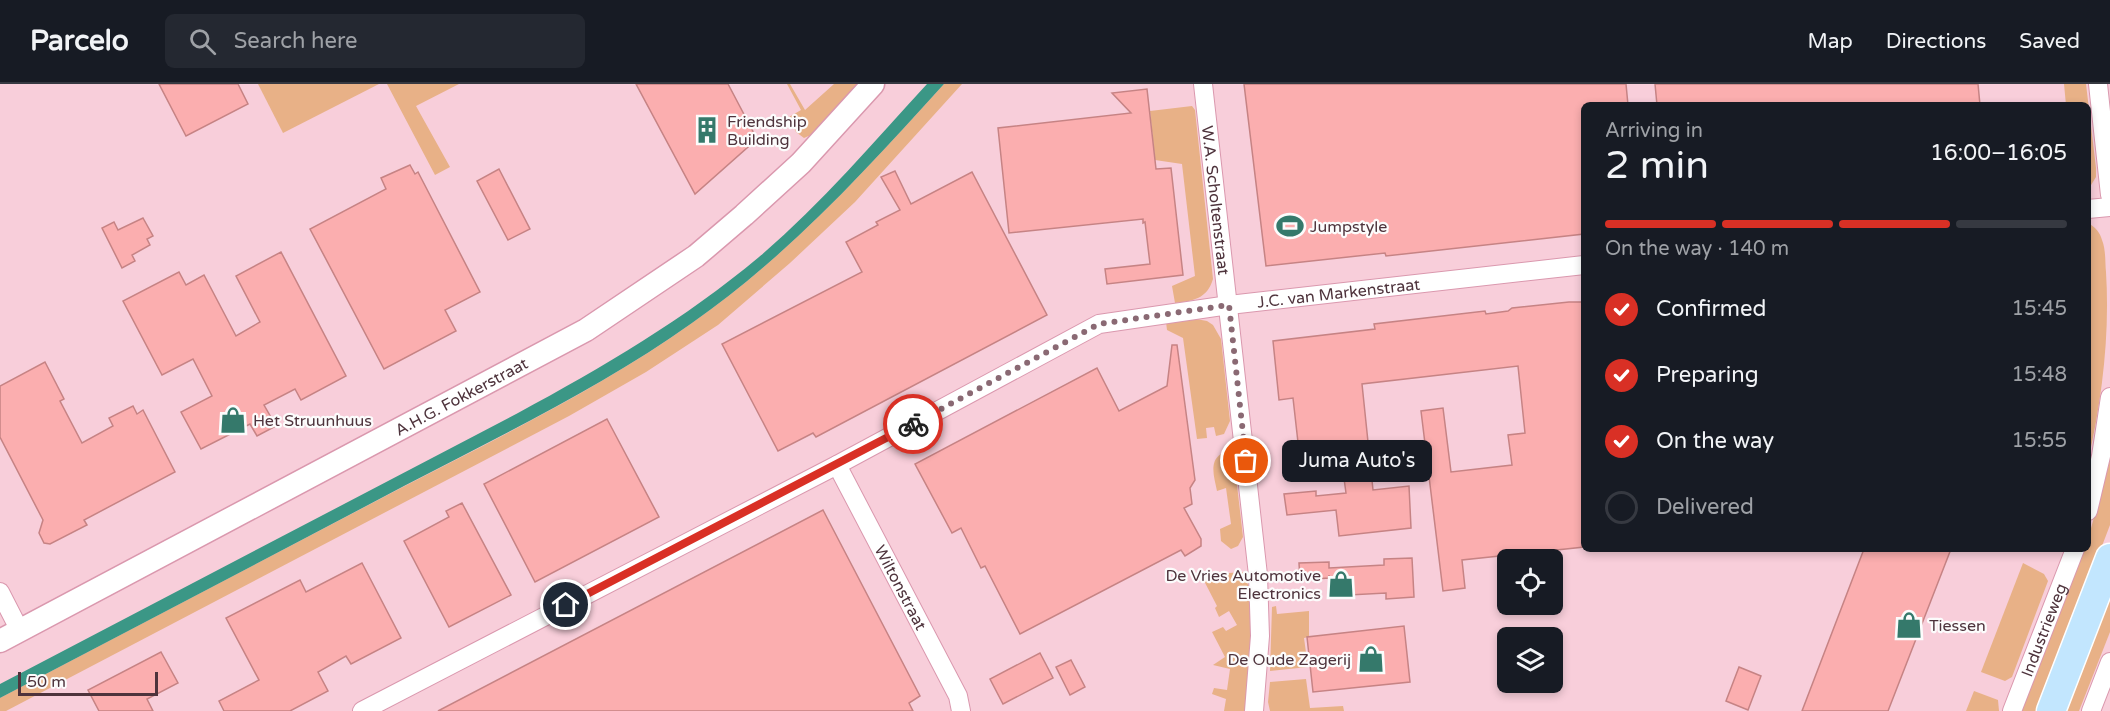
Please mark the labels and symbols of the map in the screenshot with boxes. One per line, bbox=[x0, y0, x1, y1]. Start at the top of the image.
place label: Friendship Building bbox=[727, 112, 807, 150]
building icon: Friendship Building bbox=[692, 115, 722, 145]
street label: W.A. Scholtenstraat bbox=[1197, 125, 1233, 276]
sports icon: Jumpstyle bbox=[1275, 211, 1305, 241]
place label: Jumpstyle bbox=[1310, 217, 1387, 237]
street label: J.C. van Markenstraat bbox=[1256, 275, 1421, 313]
street label: A.H.G. Fokkerstraat bbox=[392, 354, 531, 441]
courier bbox=[883, 394, 943, 454]
shop icon: Het Struunhuus bbox=[218, 405, 248, 435]
place label: Het Struunhuus bbox=[253, 411, 372, 431]
pin bbox=[1220, 435, 1271, 486]
callout: Juma Auto's bbox=[1282, 440, 1432, 482]
street label: Wiltonstraat bbox=[870, 542, 931, 634]
place label: De Vries Automotive Electronics bbox=[1166, 566, 1321, 604]
shop icon: De Vries Automotive Electronics bbox=[1326, 569, 1356, 599]
pin bbox=[540, 579, 591, 630]
street label: Industrieweg bbox=[2017, 581, 2072, 680]
shop icon: Tiessen bbox=[1894, 610, 1924, 640]
place label: Tiessen bbox=[1929, 616, 1986, 636]
shop icon: De Oude Zagerij bbox=[1356, 644, 1386, 674]
place label: De Oude Zagerij bbox=[1228, 650, 1351, 670]
scale bar bbox=[18, 669, 158, 696]

